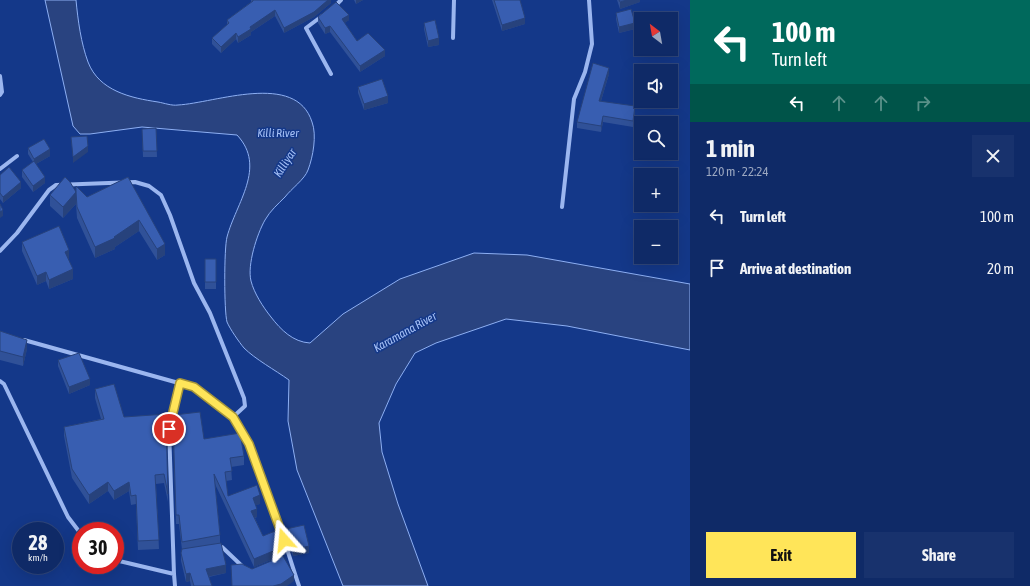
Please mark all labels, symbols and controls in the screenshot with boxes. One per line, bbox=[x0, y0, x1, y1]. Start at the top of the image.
north arrow bbox=[634, 12, 678, 56]
map controls bbox=[634, 12, 678, 264]
icon: left bbox=[706, 16, 758, 68]
text: 100 m bbox=[772, 16, 835, 48]
text: Turn left bbox=[772, 49, 827, 70]
button: sound bbox=[634, 64, 678, 108]
icon: left bbox=[786, 92, 808, 114]
icon: ahead bbox=[828, 92, 850, 114]
icon: ahead bbox=[870, 92, 892, 114]
icon: right bbox=[912, 92, 934, 114]
button: search bbox=[634, 116, 678, 160]
water label: Killi River bbox=[257, 126, 299, 140]
text: 1 min bbox=[706, 135, 755, 162]
button: close bbox=[972, 135, 1014, 177]
water label: Killiyar bbox=[271, 146, 300, 180]
text: 120 m · 22:24 bbox=[706, 164, 769, 179]
button: + bbox=[634, 168, 678, 212]
icon: left bbox=[706, 205, 728, 227]
text: Turn left bbox=[740, 208, 786, 225]
text: 100 m bbox=[980, 208, 1014, 225]
button: − bbox=[634, 220, 678, 264]
icon: arrive bbox=[706, 257, 728, 279]
text: Arrive at destination bbox=[740, 260, 851, 277]
text: 20 m bbox=[987, 260, 1014, 277]
water label: Karamana River bbox=[371, 309, 439, 355]
pin bbox=[152, 412, 186, 446]
icon: arrive bbox=[158, 418, 180, 440]
position arrow bbox=[263, 519, 305, 561]
speed limit sign: 30 bbox=[72, 522, 124, 574]
text: 28 bbox=[29, 531, 47, 554]
button: Exit bbox=[706, 532, 856, 578]
button: Share bbox=[864, 532, 1014, 578]
text: km/h bbox=[28, 552, 48, 563]

